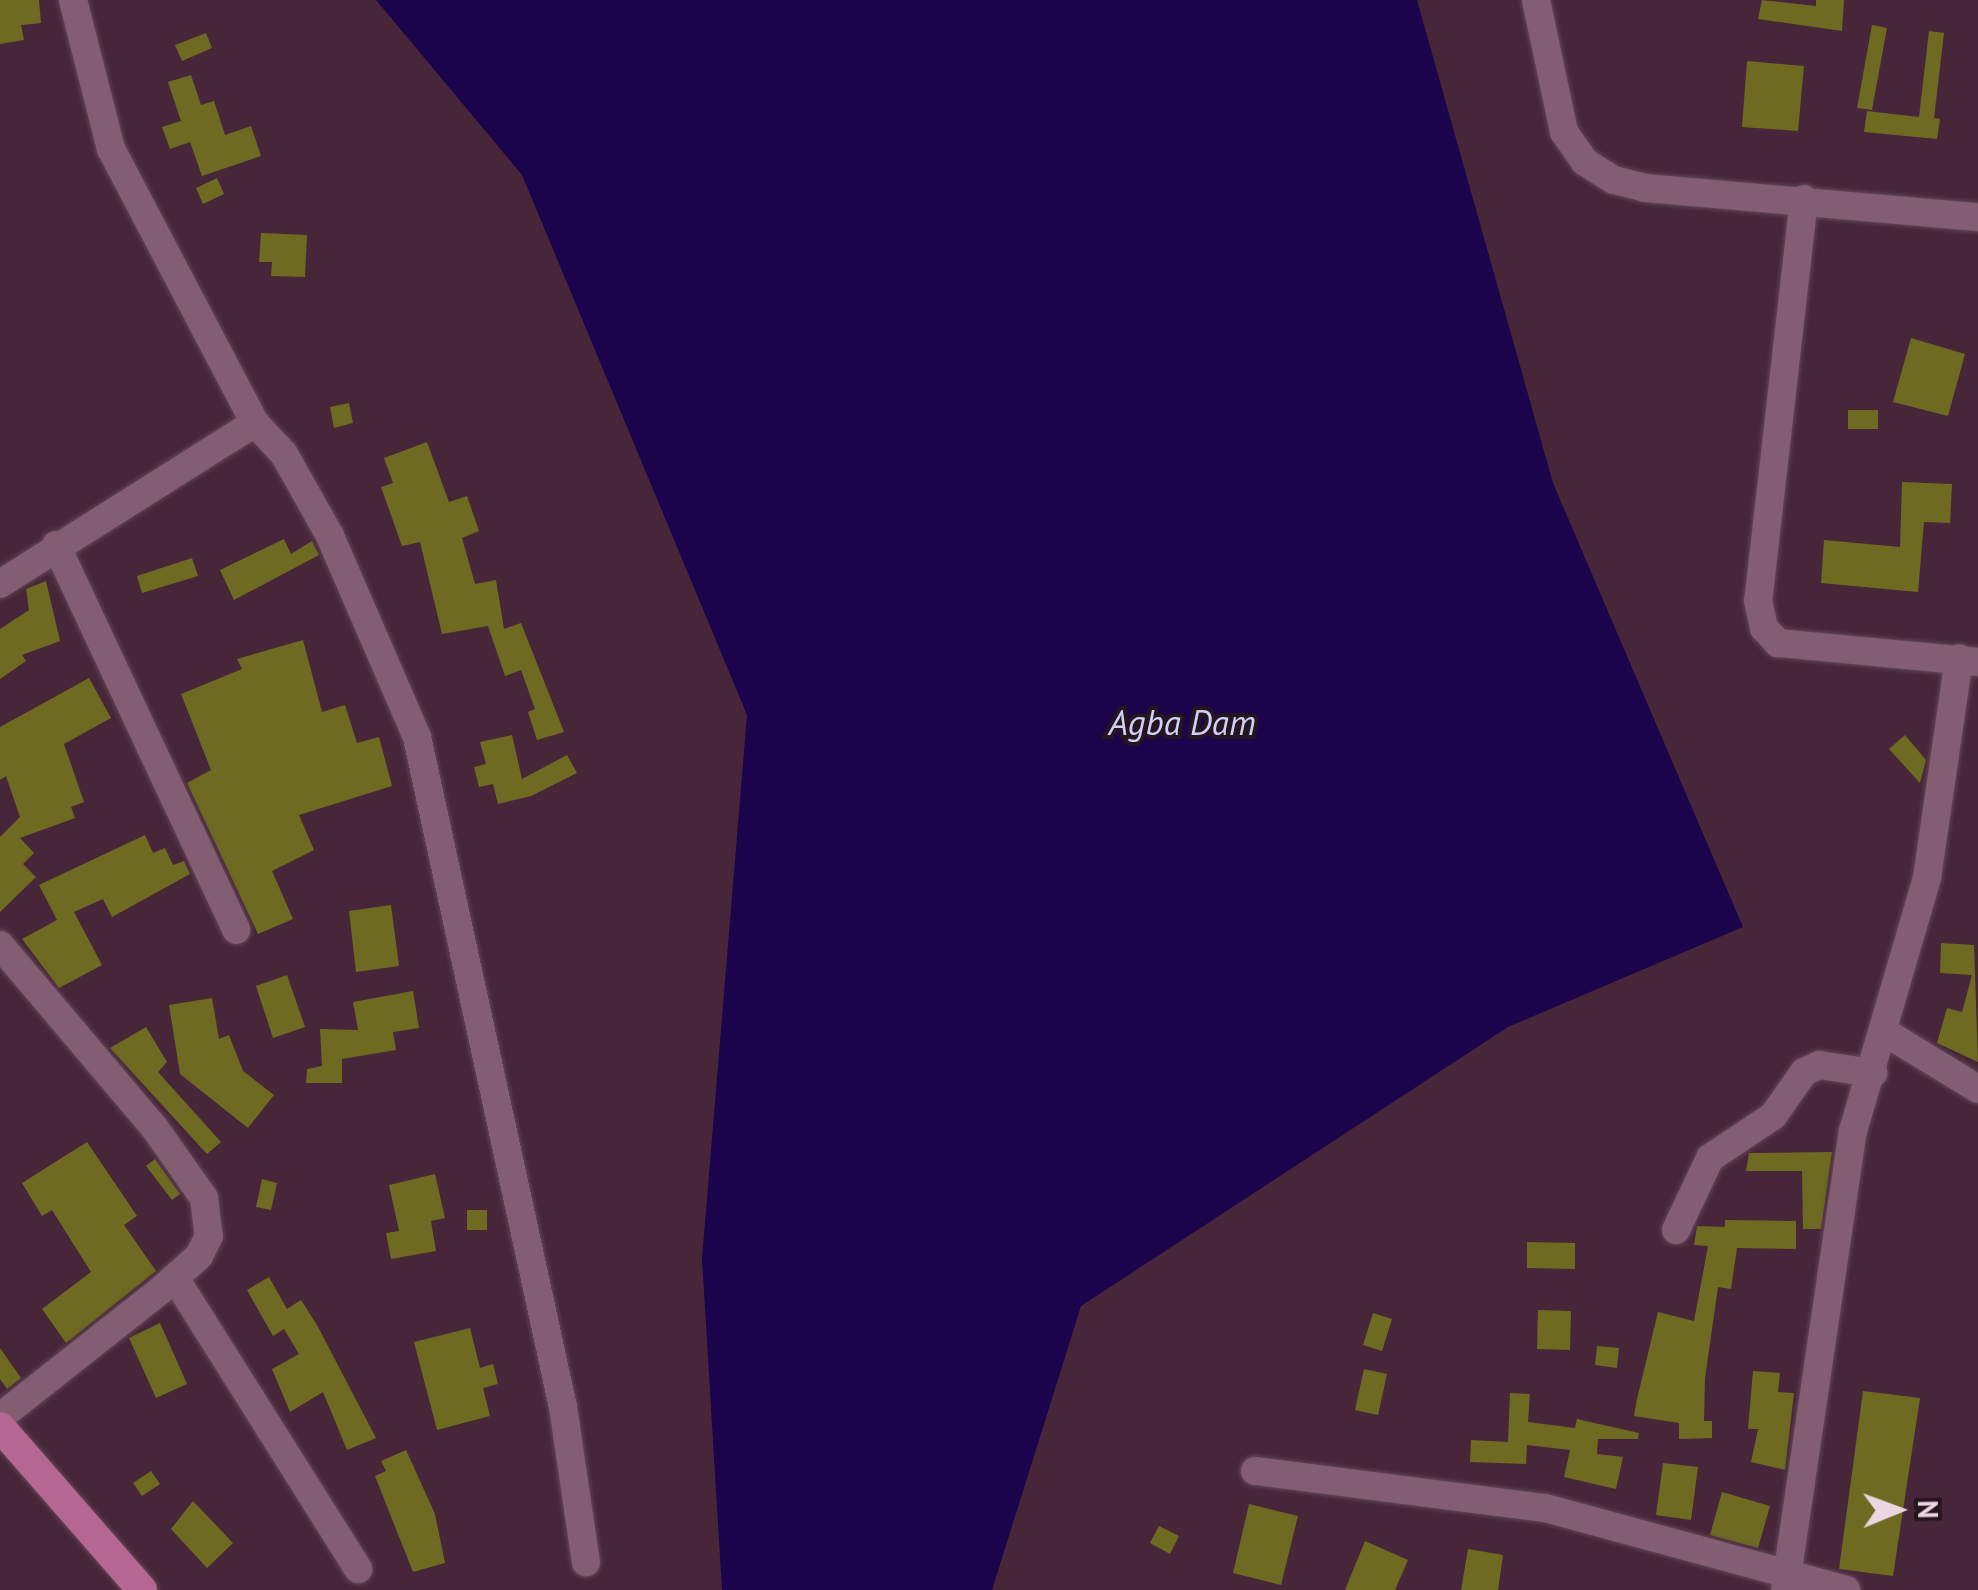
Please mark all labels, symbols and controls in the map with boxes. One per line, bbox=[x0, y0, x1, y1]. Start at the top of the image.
water label: Agba Dam bbox=[1108, 701, 1256, 743]
north arrow bbox=[1848, 1460, 1948, 1560]
text: N bbox=[1910, 1500, 1947, 1519]

